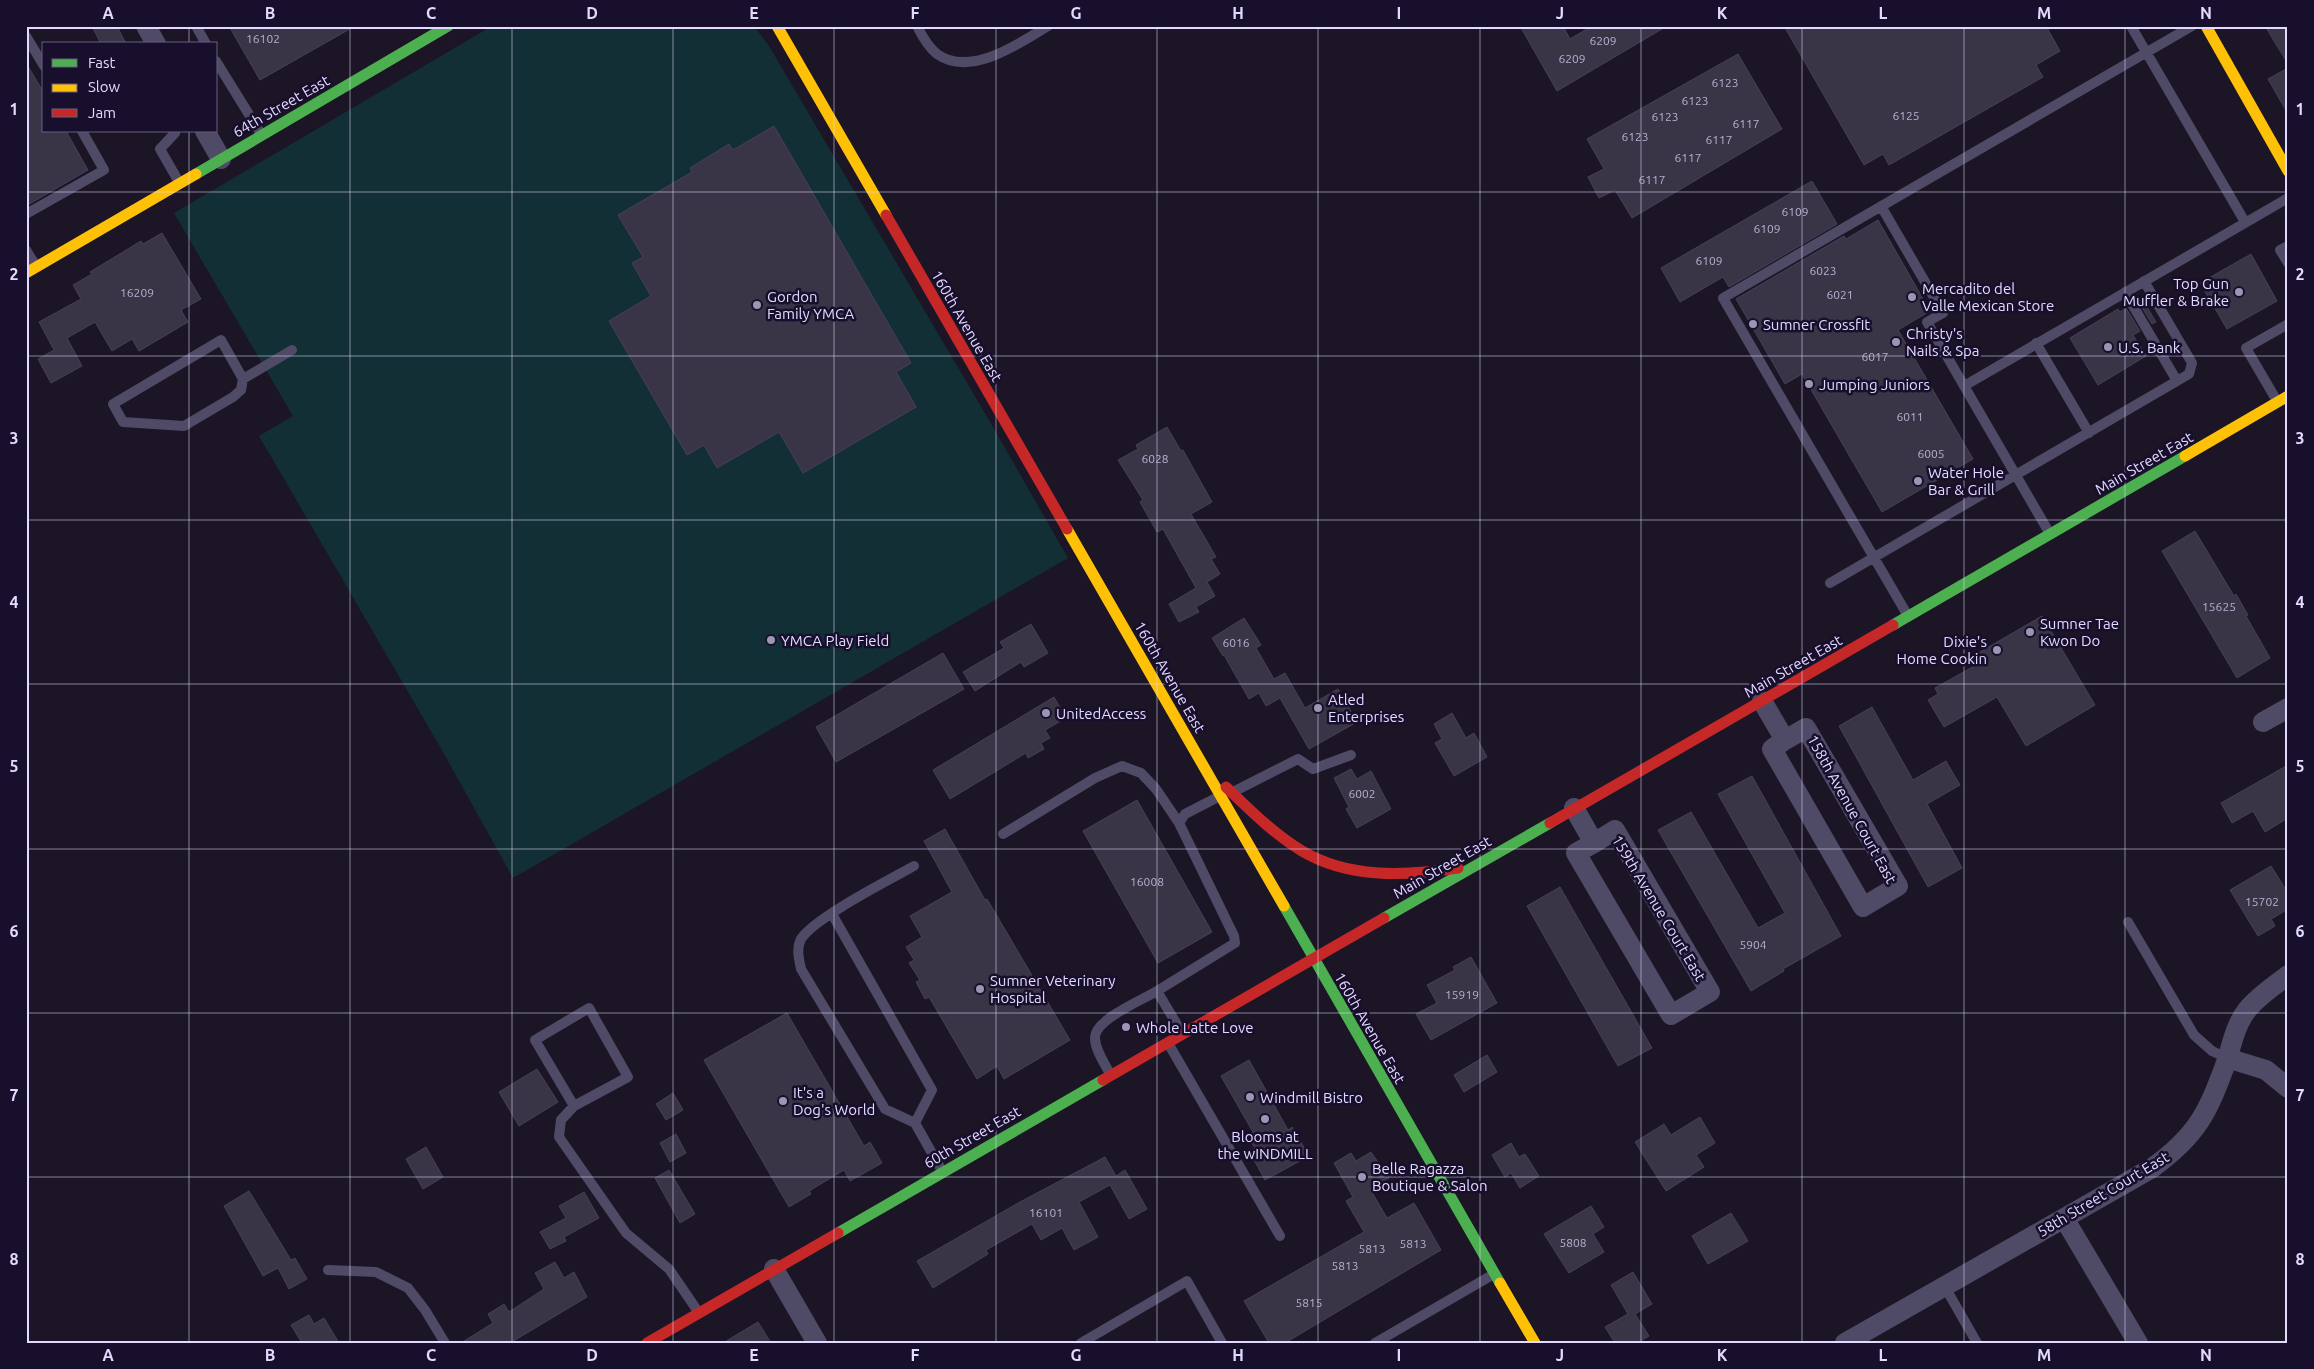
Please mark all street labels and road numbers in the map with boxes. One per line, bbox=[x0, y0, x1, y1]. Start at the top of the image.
street label: 64th Street East bbox=[230, 71, 332, 141]
street label: 160th Avenue East bbox=[928, 267, 1006, 385]
street label: Main Street East bbox=[2092, 428, 2196, 498]
street label: 160th Avenue East bbox=[1131, 618, 1209, 736]
street label: Main Street East bbox=[1741, 631, 1845, 701]
street label: 158th Avenue Court East bbox=[1804, 732, 1900, 886]
street label: Main Street East bbox=[1390, 832, 1494, 902]
street label: 159th Avenue Court East bbox=[1609, 832, 1709, 984]
street label: 160th Avenue East bbox=[1331, 969, 1409, 1087]
street label: 60th Street East bbox=[921, 1102, 1023, 1172]
street label: 58th Street Court East bbox=[2034, 1148, 2172, 1240]

